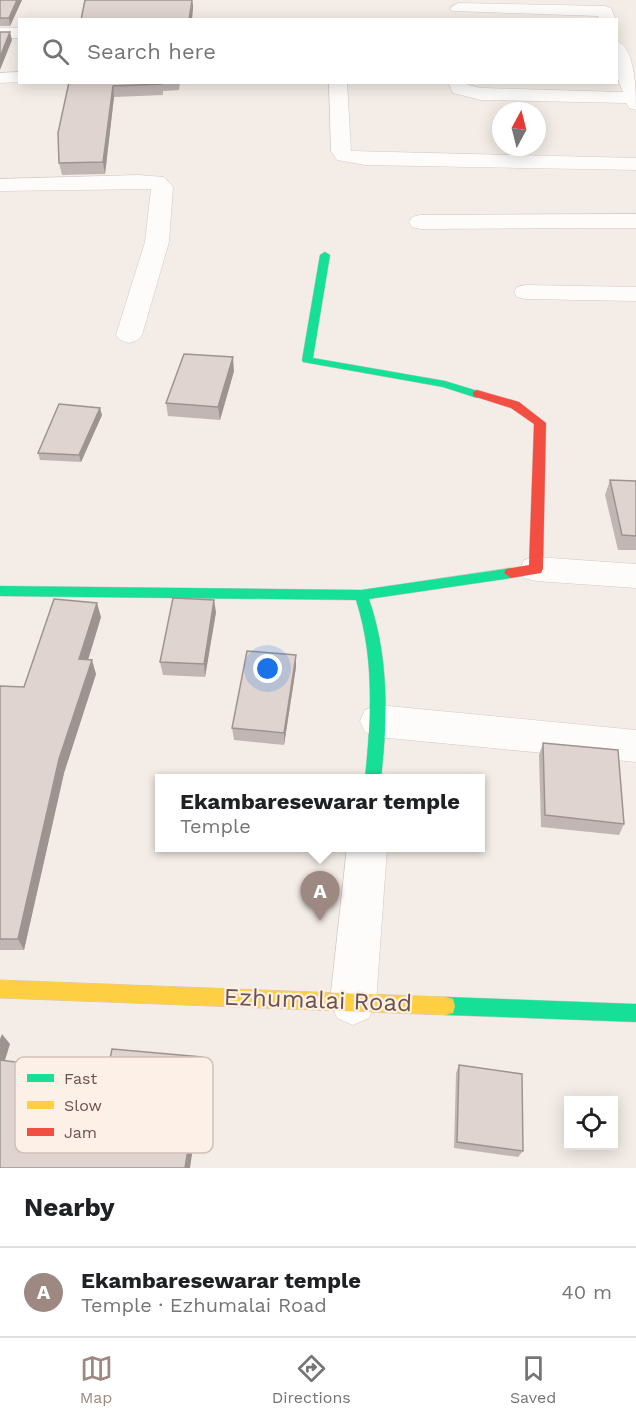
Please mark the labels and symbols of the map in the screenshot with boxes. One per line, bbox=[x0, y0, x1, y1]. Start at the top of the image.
north arrow bbox=[492, 102, 546, 156]
your location bbox=[253, 654, 282, 683]
pin: A bbox=[300, 872, 340, 921]
street label: Ezhumalai Road bbox=[223, 983, 413, 1017]
legend bbox=[15, 1057, 213, 1153]
text: Fast bbox=[64, 1069, 97, 1088]
text: Slow bbox=[64, 1096, 102, 1115]
text: Jam bbox=[64, 1123, 97, 1142]

